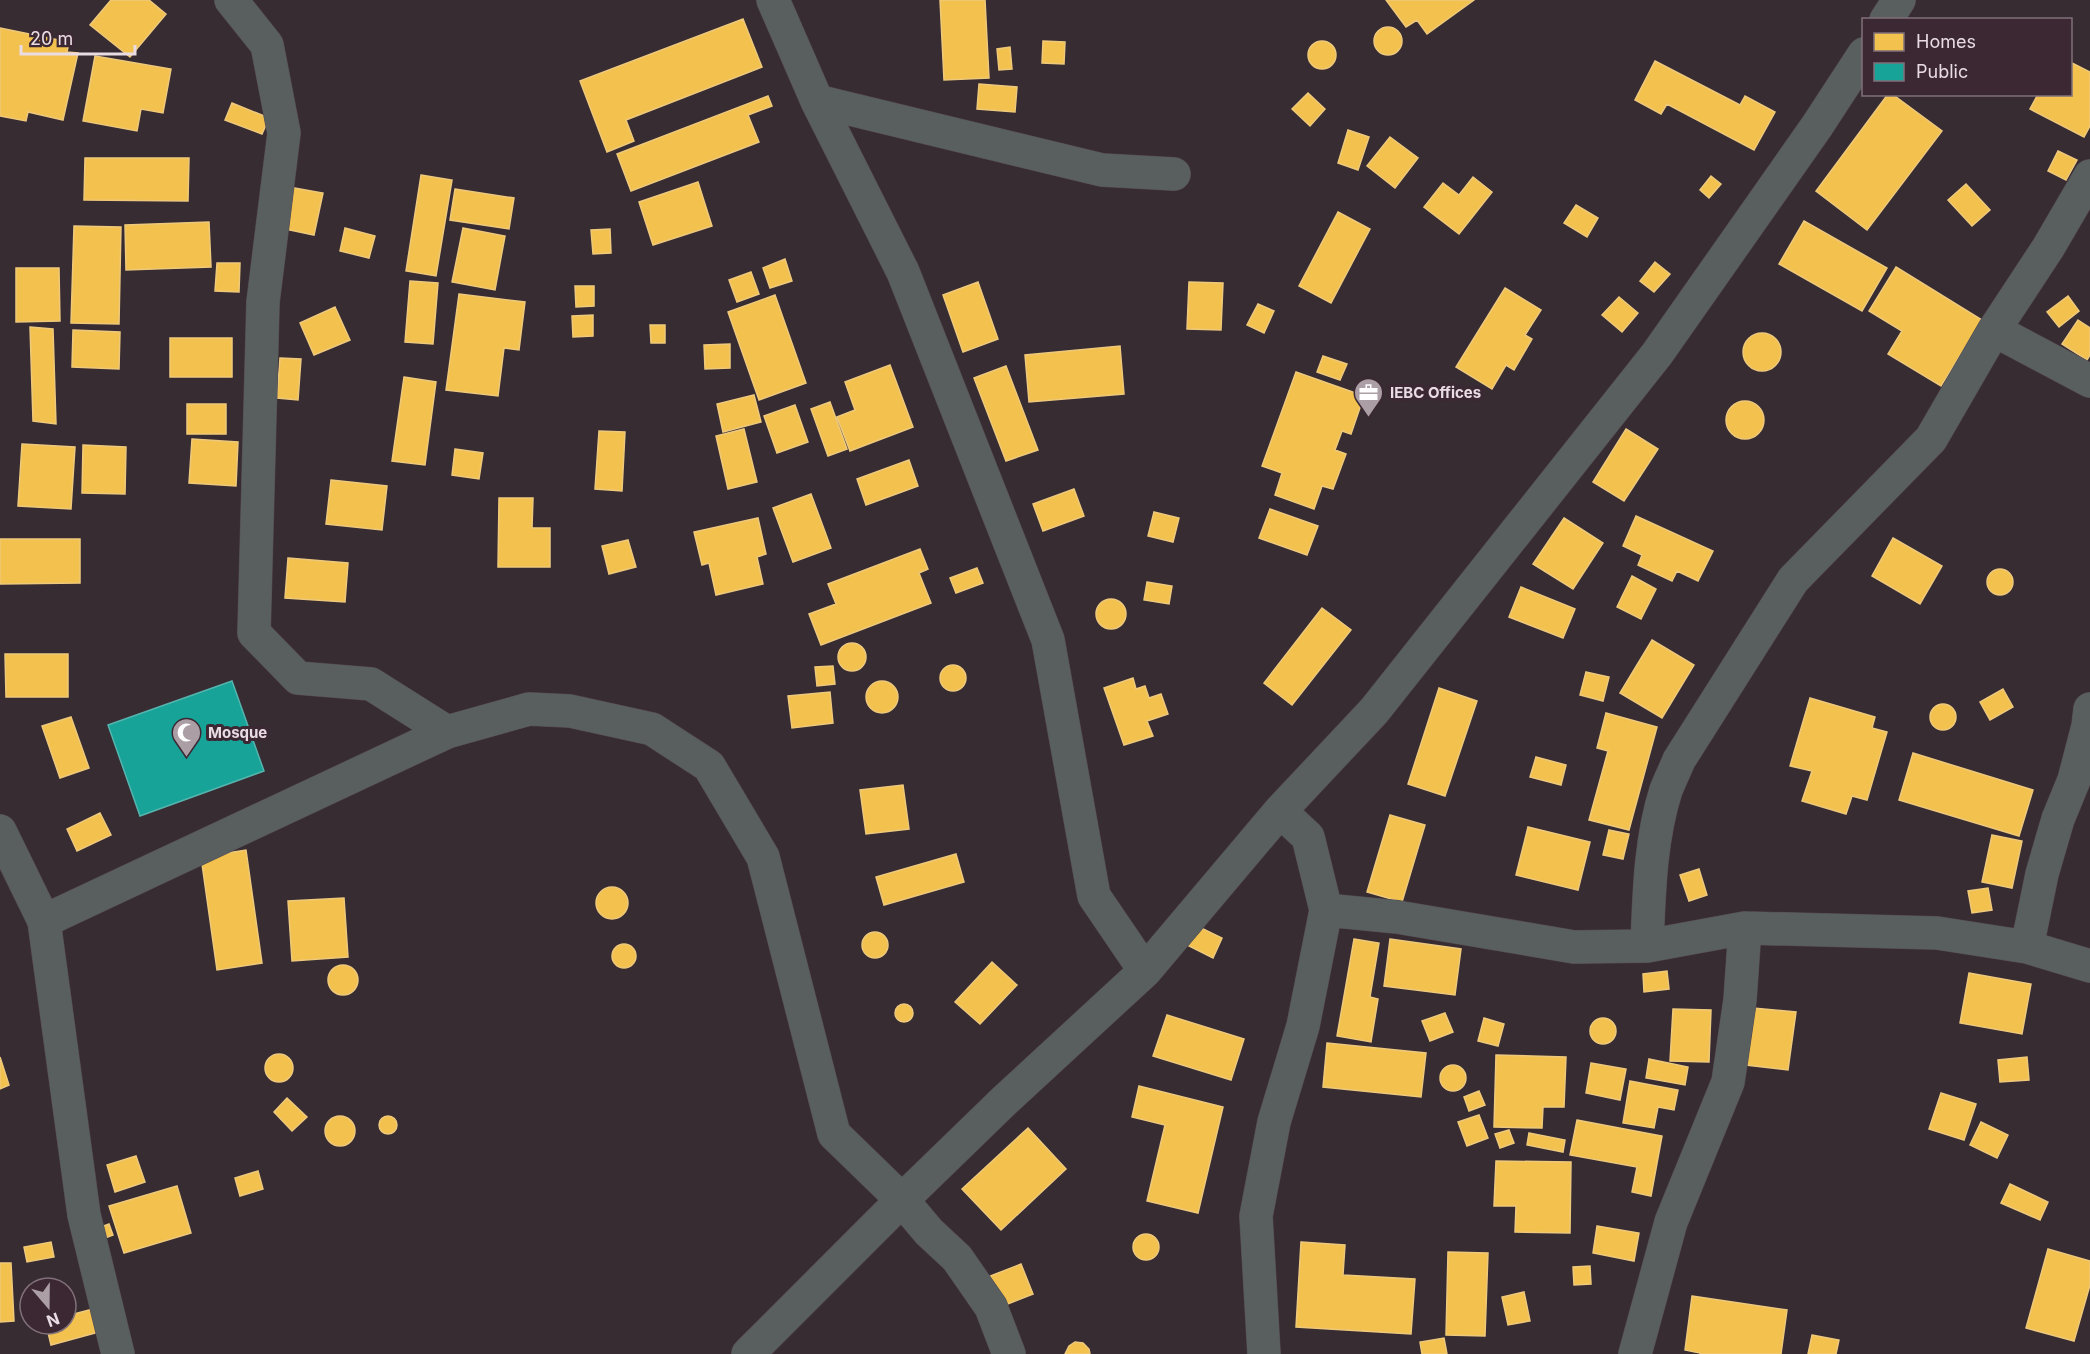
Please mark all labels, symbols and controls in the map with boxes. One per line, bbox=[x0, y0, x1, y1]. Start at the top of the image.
scale bar bbox=[21, 18, 135, 56]
legend bbox=[1862, 18, 2072, 96]
text: 20 m bbox=[30, 28, 73, 49]
text: Homes bbox=[1916, 31, 1976, 52]
text: Public bbox=[1916, 61, 1968, 82]
office icon: IEBC Offices bbox=[1353, 376, 1385, 418]
place label: IEBC Offices bbox=[1390, 383, 1481, 402]
mosque icon: Mosque bbox=[171, 716, 203, 758]
place label: Mosque bbox=[208, 723, 267, 742]
north arrow bbox=[18, 1276, 78, 1336]
text: N bbox=[44, 1309, 62, 1332]

